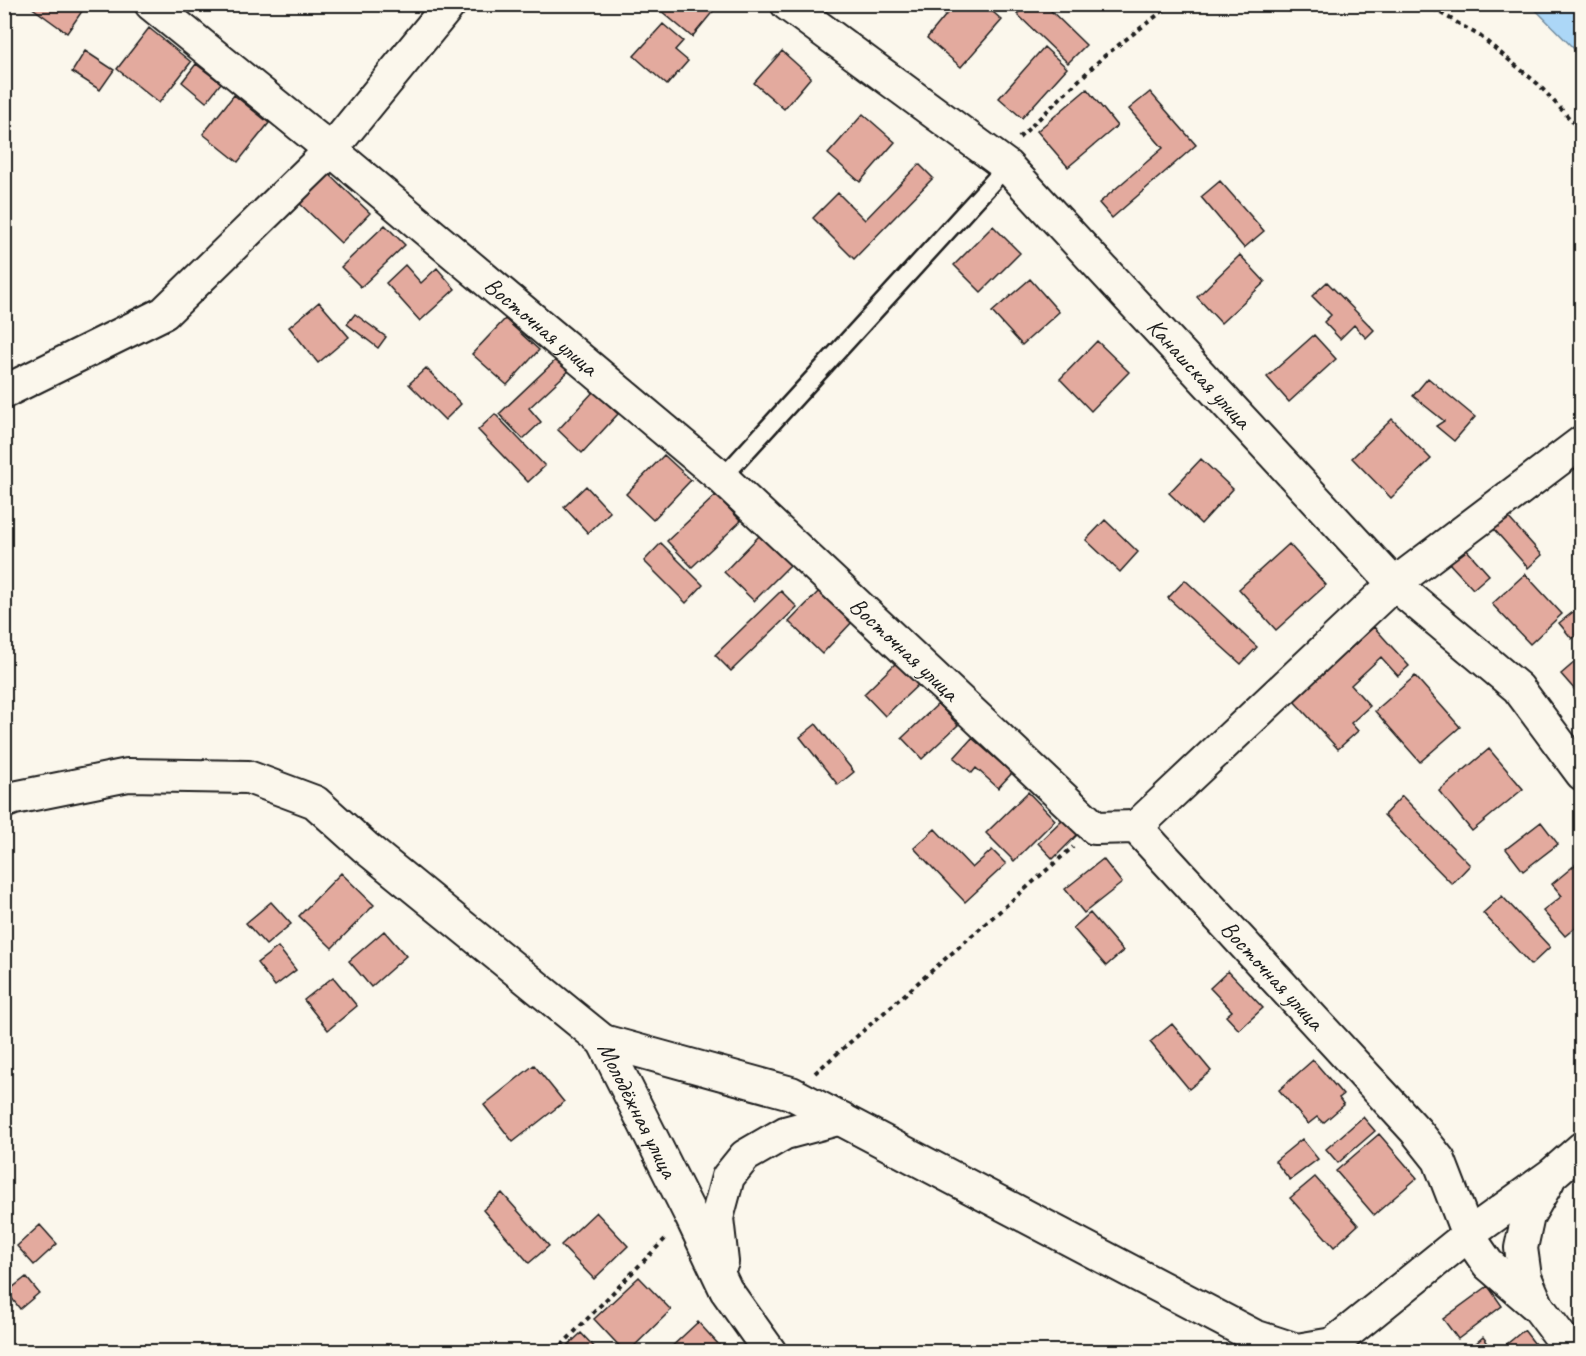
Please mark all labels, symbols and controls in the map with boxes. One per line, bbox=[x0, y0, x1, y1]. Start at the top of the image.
street label: Восточная улица bbox=[478, 270, 605, 383]
street label: Канашская улица bbox=[1141, 312, 1259, 436]
street label: Восточная улица bbox=[843, 590, 966, 709]
street label: Восточная улица bbox=[1214, 914, 1332, 1037]
street label: Молодёжная улица bbox=[591, 1037, 685, 1184]

